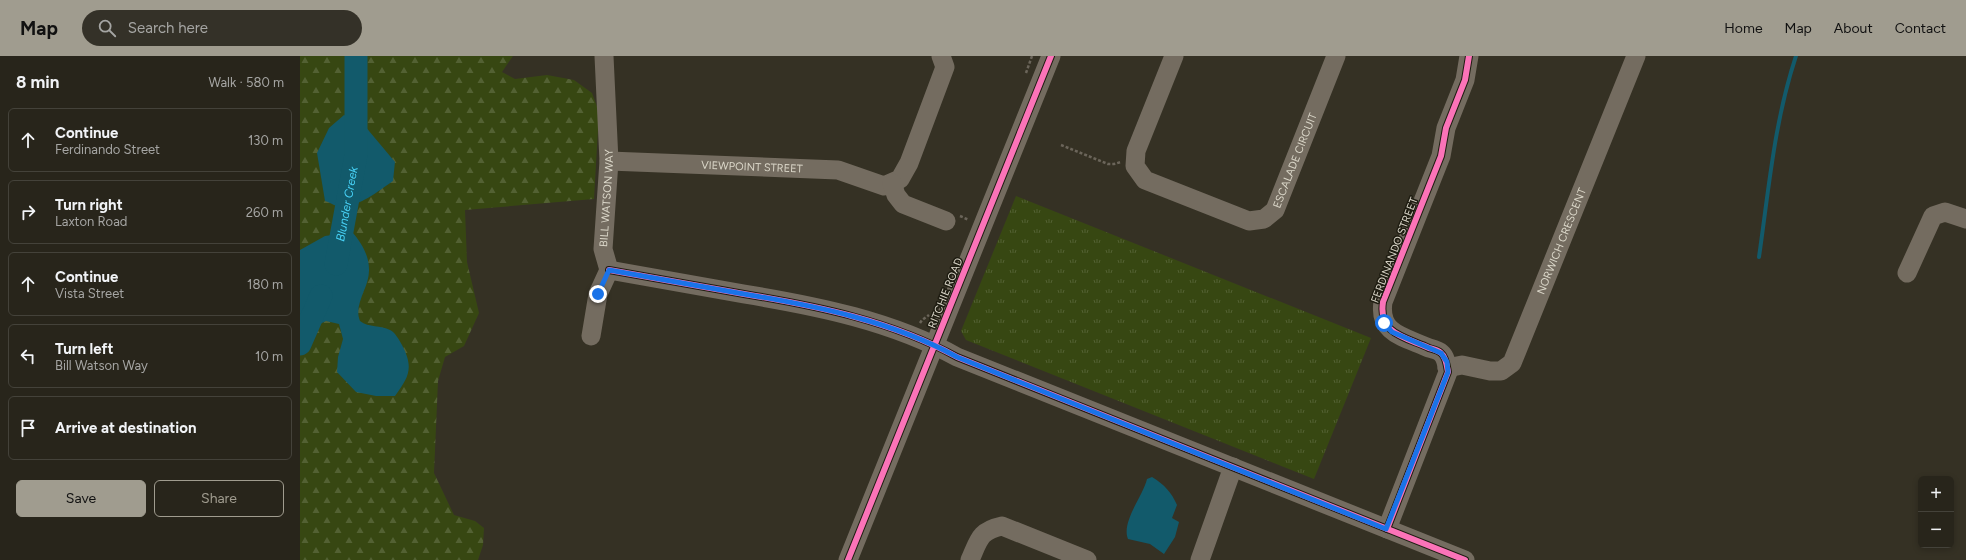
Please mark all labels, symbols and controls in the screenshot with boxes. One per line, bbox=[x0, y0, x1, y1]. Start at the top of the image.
search box bbox=[82, 10, 362, 46]
text: Map bbox=[20, 17, 58, 40]
icon: search bbox=[96, 17, 118, 39]
text: Search here bbox=[128, 19, 208, 37]
text: Home bbox=[1724, 20, 1763, 37]
text: Map bbox=[1785, 20, 1812, 37]
text: About bbox=[1834, 20, 1873, 37]
text: Contact bbox=[1895, 20, 1946, 37]
text: 8 min bbox=[16, 72, 59, 92]
text: Walk · 580 m bbox=[208, 75, 284, 90]
street label: ESCALADE CIRCUIT bbox=[1270, 111, 1320, 210]
text: Continue bbox=[55, 124, 118, 142]
icon: ahead bbox=[17, 129, 39, 151]
text: 130 m bbox=[248, 133, 283, 148]
text: Ferdinando Street bbox=[55, 142, 160, 157]
street label: BILL WATSON WAY bbox=[597, 148, 616, 247]
street label: VIEWPOINT STREET bbox=[701, 159, 803, 176]
water label: Blunder Creek bbox=[333, 164, 361, 243]
street label: NORWICH CRESCENT bbox=[1534, 186, 1589, 296]
text: Turn right bbox=[55, 196, 123, 214]
street label: FERDINANDO STREET bbox=[1368, 196, 1421, 305]
icon: right bbox=[17, 201, 39, 223]
text: 260 m bbox=[246, 205, 283, 220]
text: Laxton Road bbox=[55, 214, 127, 229]
street label: RITCHIE ROAD bbox=[925, 256, 966, 330]
text: Continue bbox=[55, 268, 118, 286]
icon: ahead bbox=[17, 273, 39, 295]
text: 180 m bbox=[247, 277, 283, 292]
route end bbox=[589, 285, 607, 303]
text: Vista Street bbox=[55, 286, 124, 301]
route start bbox=[1375, 314, 1393, 332]
text: Turn left bbox=[55, 340, 113, 358]
icon: left bbox=[17, 345, 39, 367]
text: 10 m bbox=[255, 349, 283, 364]
text: Bill Watson Way bbox=[55, 358, 148, 373]
icon: arrive bbox=[17, 417, 39, 439]
text: Arrive at destination bbox=[55, 419, 196, 437]
map controls bbox=[1918, 476, 1954, 548]
button: + bbox=[1918, 476, 1954, 512]
button: Save bbox=[16, 480, 146, 517]
button: Share bbox=[154, 480, 284, 517]
button: − bbox=[1918, 512, 1954, 548]

